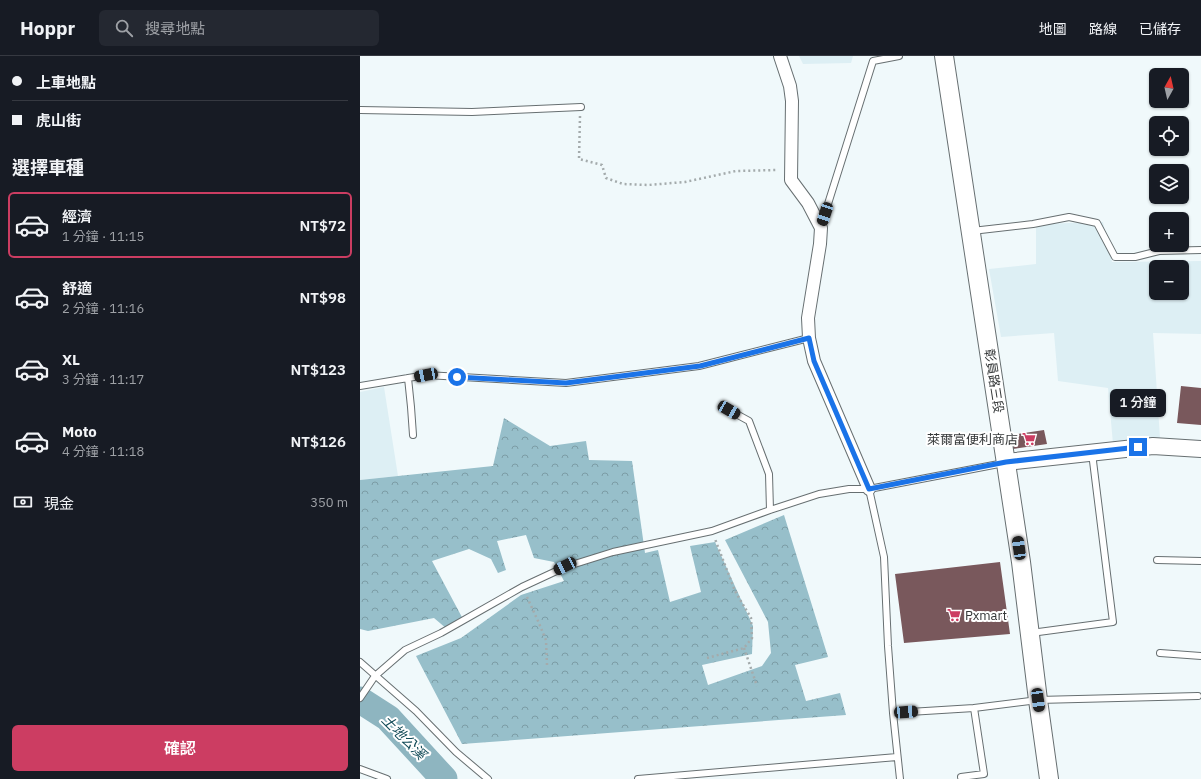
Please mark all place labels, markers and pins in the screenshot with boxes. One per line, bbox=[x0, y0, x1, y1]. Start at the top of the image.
place label: 萊爾富便利商店 bbox=[927, 431, 1018, 448]
supermarket icon: 萊爾富便利商店 bbox=[1021, 431, 1037, 447]
supermarket icon: Pxmart bbox=[946, 607, 962, 623]
place label: Pxmart bbox=[965, 607, 1007, 624]

